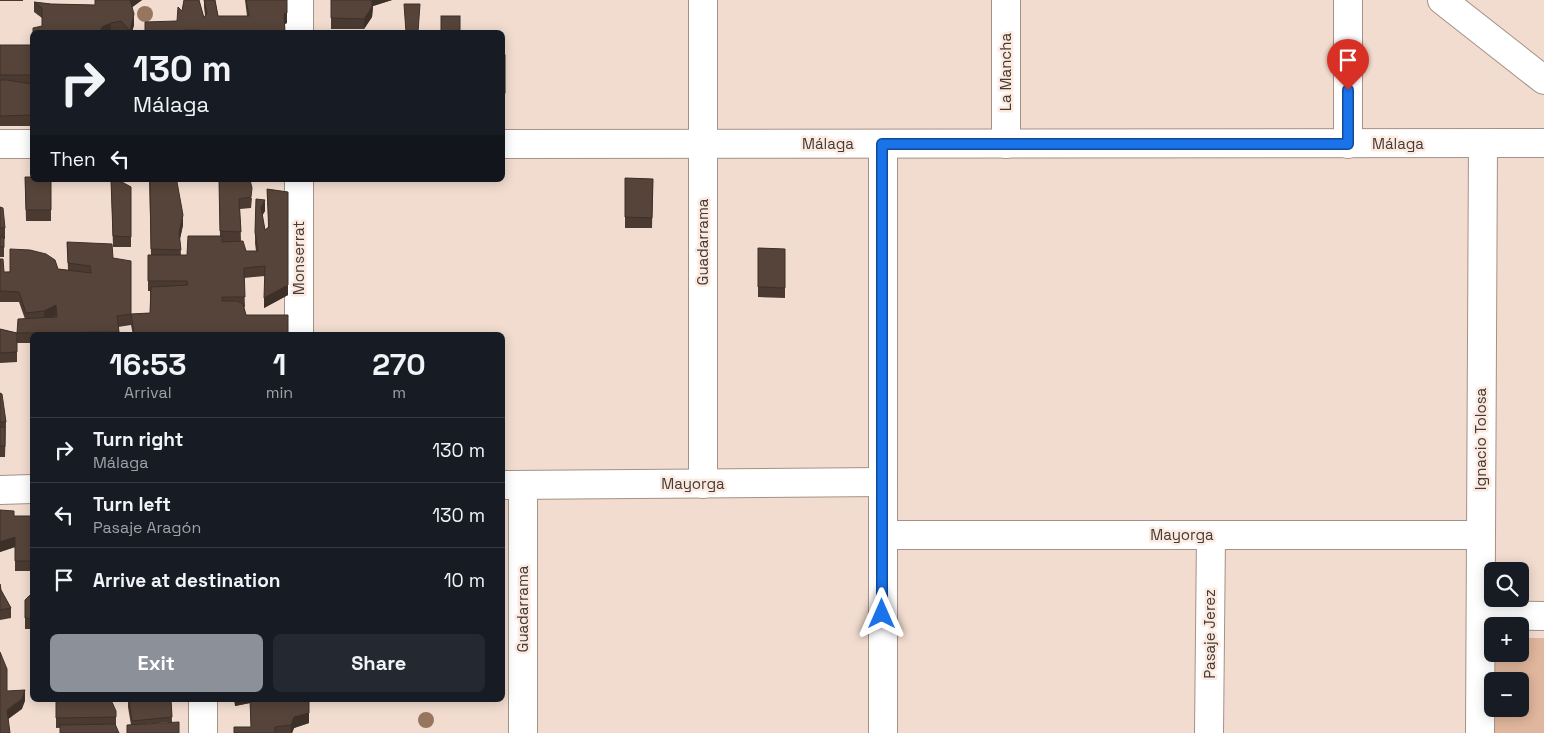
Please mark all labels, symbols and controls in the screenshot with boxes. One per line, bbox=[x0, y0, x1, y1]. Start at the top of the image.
street label: La Mancha bbox=[996, 33, 1015, 111]
pin bbox=[1327, 39, 1369, 90]
icon: arrive bbox=[1334, 46, 1362, 74]
text: 130 m bbox=[133, 47, 232, 91]
icon: right bbox=[50, 50, 115, 115]
text: Málaga bbox=[133, 90, 209, 118]
street label: Málaga bbox=[802, 134, 854, 153]
street label: Málaga bbox=[1372, 134, 1424, 153]
icon: left bbox=[106, 145, 134, 173]
text: Then bbox=[50, 147, 96, 172]
street label: Guadarrama bbox=[693, 198, 712, 286]
street label: Monserrat bbox=[289, 221, 308, 295]
text: 16:53 bbox=[109, 345, 186, 384]
text: 1 bbox=[273, 345, 286, 384]
text: 270 bbox=[372, 345, 426, 384]
text: Arrival bbox=[124, 382, 172, 403]
text: min bbox=[266, 382, 293, 403]
text: m bbox=[392, 382, 406, 403]
street label: Ignacio Tolosa bbox=[1471, 387, 1490, 490]
text: Turn right bbox=[93, 427, 183, 452]
icon: right bbox=[50, 436, 78, 464]
text: 130 m bbox=[432, 438, 485, 463]
text: Málaga bbox=[93, 452, 148, 473]
street label: Mayorga bbox=[661, 474, 725, 493]
text: Turn left bbox=[93, 492, 171, 517]
icon: left bbox=[50, 501, 78, 529]
text: 130 m bbox=[432, 503, 485, 528]
text: Pasaje Aragón bbox=[93, 517, 201, 538]
street label: Mayorga bbox=[1150, 525, 1214, 544]
map controls bbox=[1484, 562, 1529, 717]
button: search bbox=[1484, 562, 1529, 607]
street label: Guadarrama bbox=[513, 565, 532, 653]
icon: arrive bbox=[50, 566, 78, 594]
text: Arrive at destination bbox=[93, 568, 281, 593]
text: 10 m bbox=[444, 568, 485, 593]
position arrow bbox=[855, 587, 907, 639]
street label: Pasaje Jerez bbox=[1200, 589, 1219, 679]
button: + bbox=[1484, 617, 1529, 662]
button: Exit bbox=[50, 634, 263, 692]
button: Share bbox=[273, 634, 485, 692]
button: − bbox=[1484, 672, 1529, 717]

